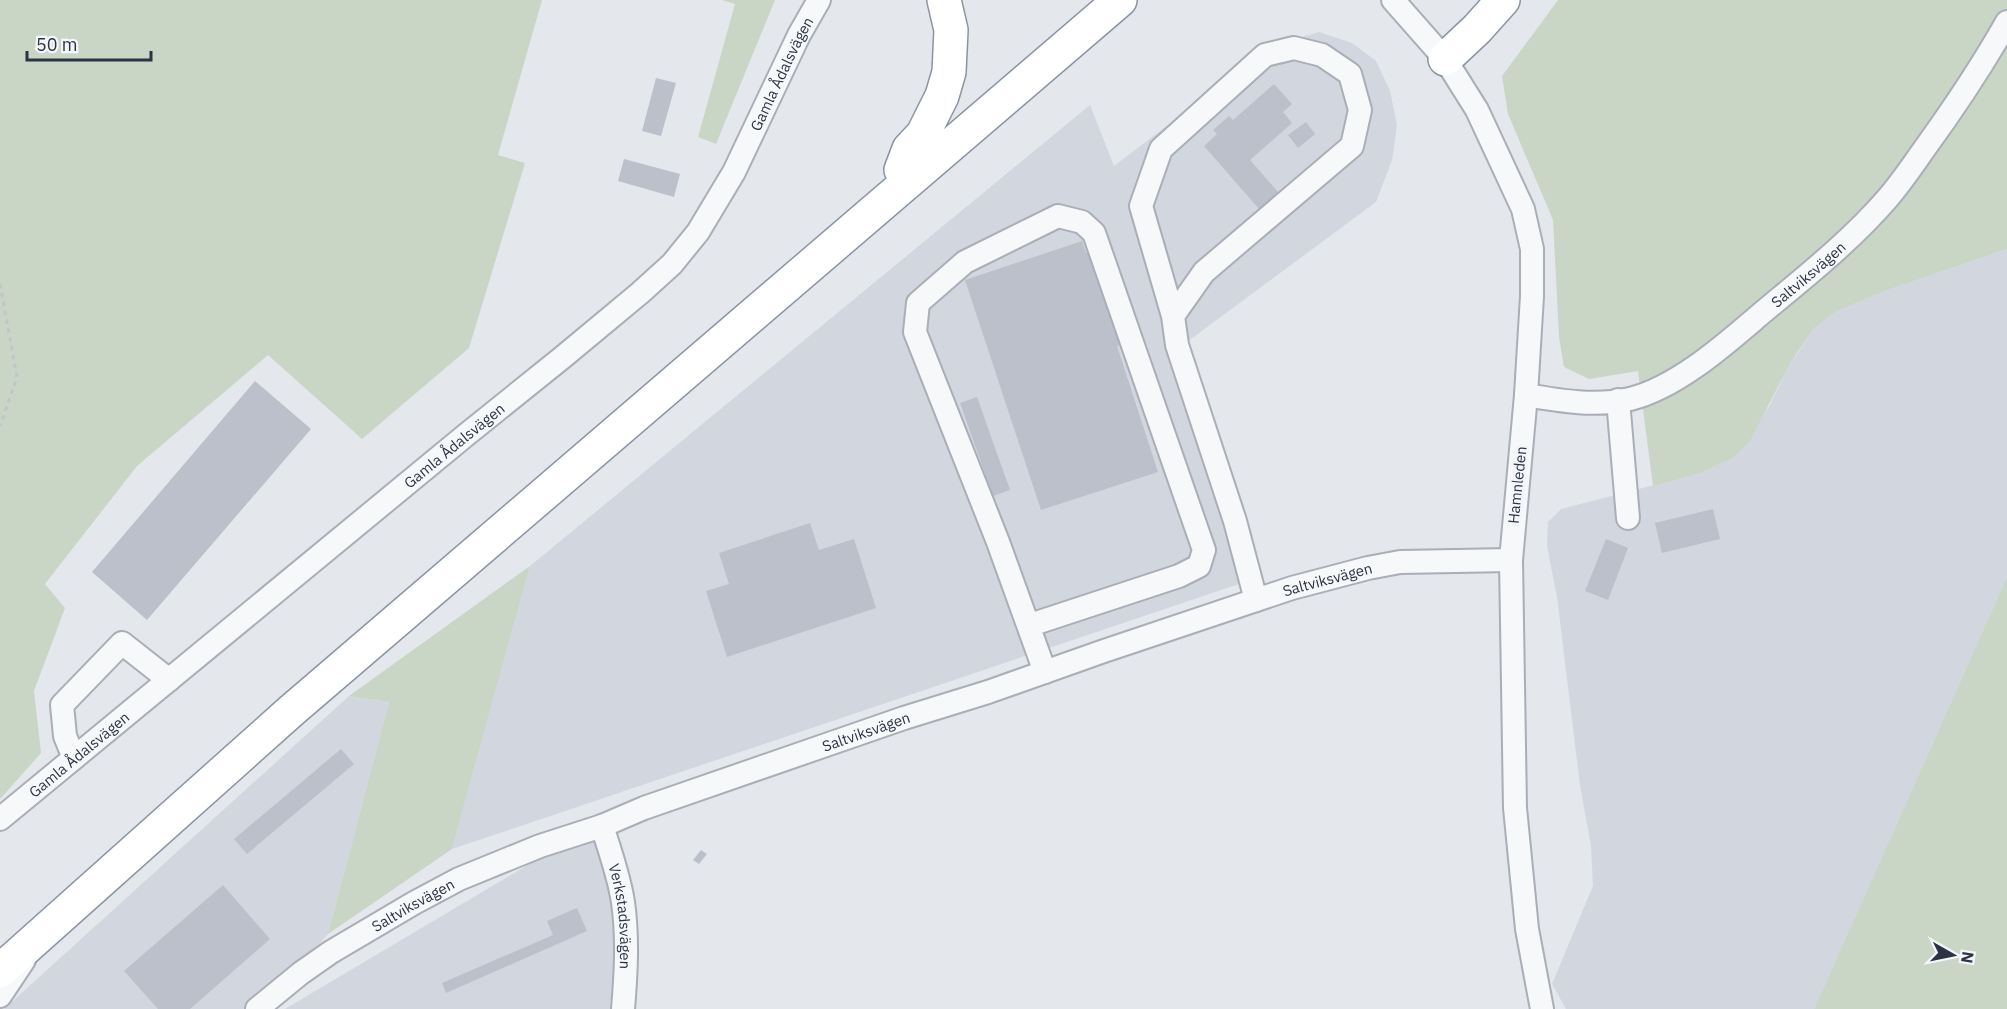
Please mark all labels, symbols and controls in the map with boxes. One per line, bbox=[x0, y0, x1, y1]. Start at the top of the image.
street label: Gamla Ådalsvägen bbox=[745, 13, 817, 134]
scale bar bbox=[27, 24, 152, 62]
text: 50 m bbox=[36, 33, 78, 56]
street label: Saltviksvägen bbox=[1767, 237, 1849, 311]
street label: Gamla Ådalsvägen bbox=[400, 398, 508, 492]
street label: Hamnleden bbox=[1503, 445, 1531, 525]
street label: Saltviksvägen bbox=[1280, 558, 1374, 600]
street label: Gamla Ådalsvägen bbox=[25, 707, 133, 801]
street label: Saltviksvägen bbox=[819, 707, 912, 755]
street label: Verkstadsvägen bbox=[605, 861, 636, 969]
street label: Saltviksvägen bbox=[368, 874, 457, 935]
north arrow bbox=[1923, 925, 1983, 985]
text: N bbox=[1957, 950, 1979, 965]

